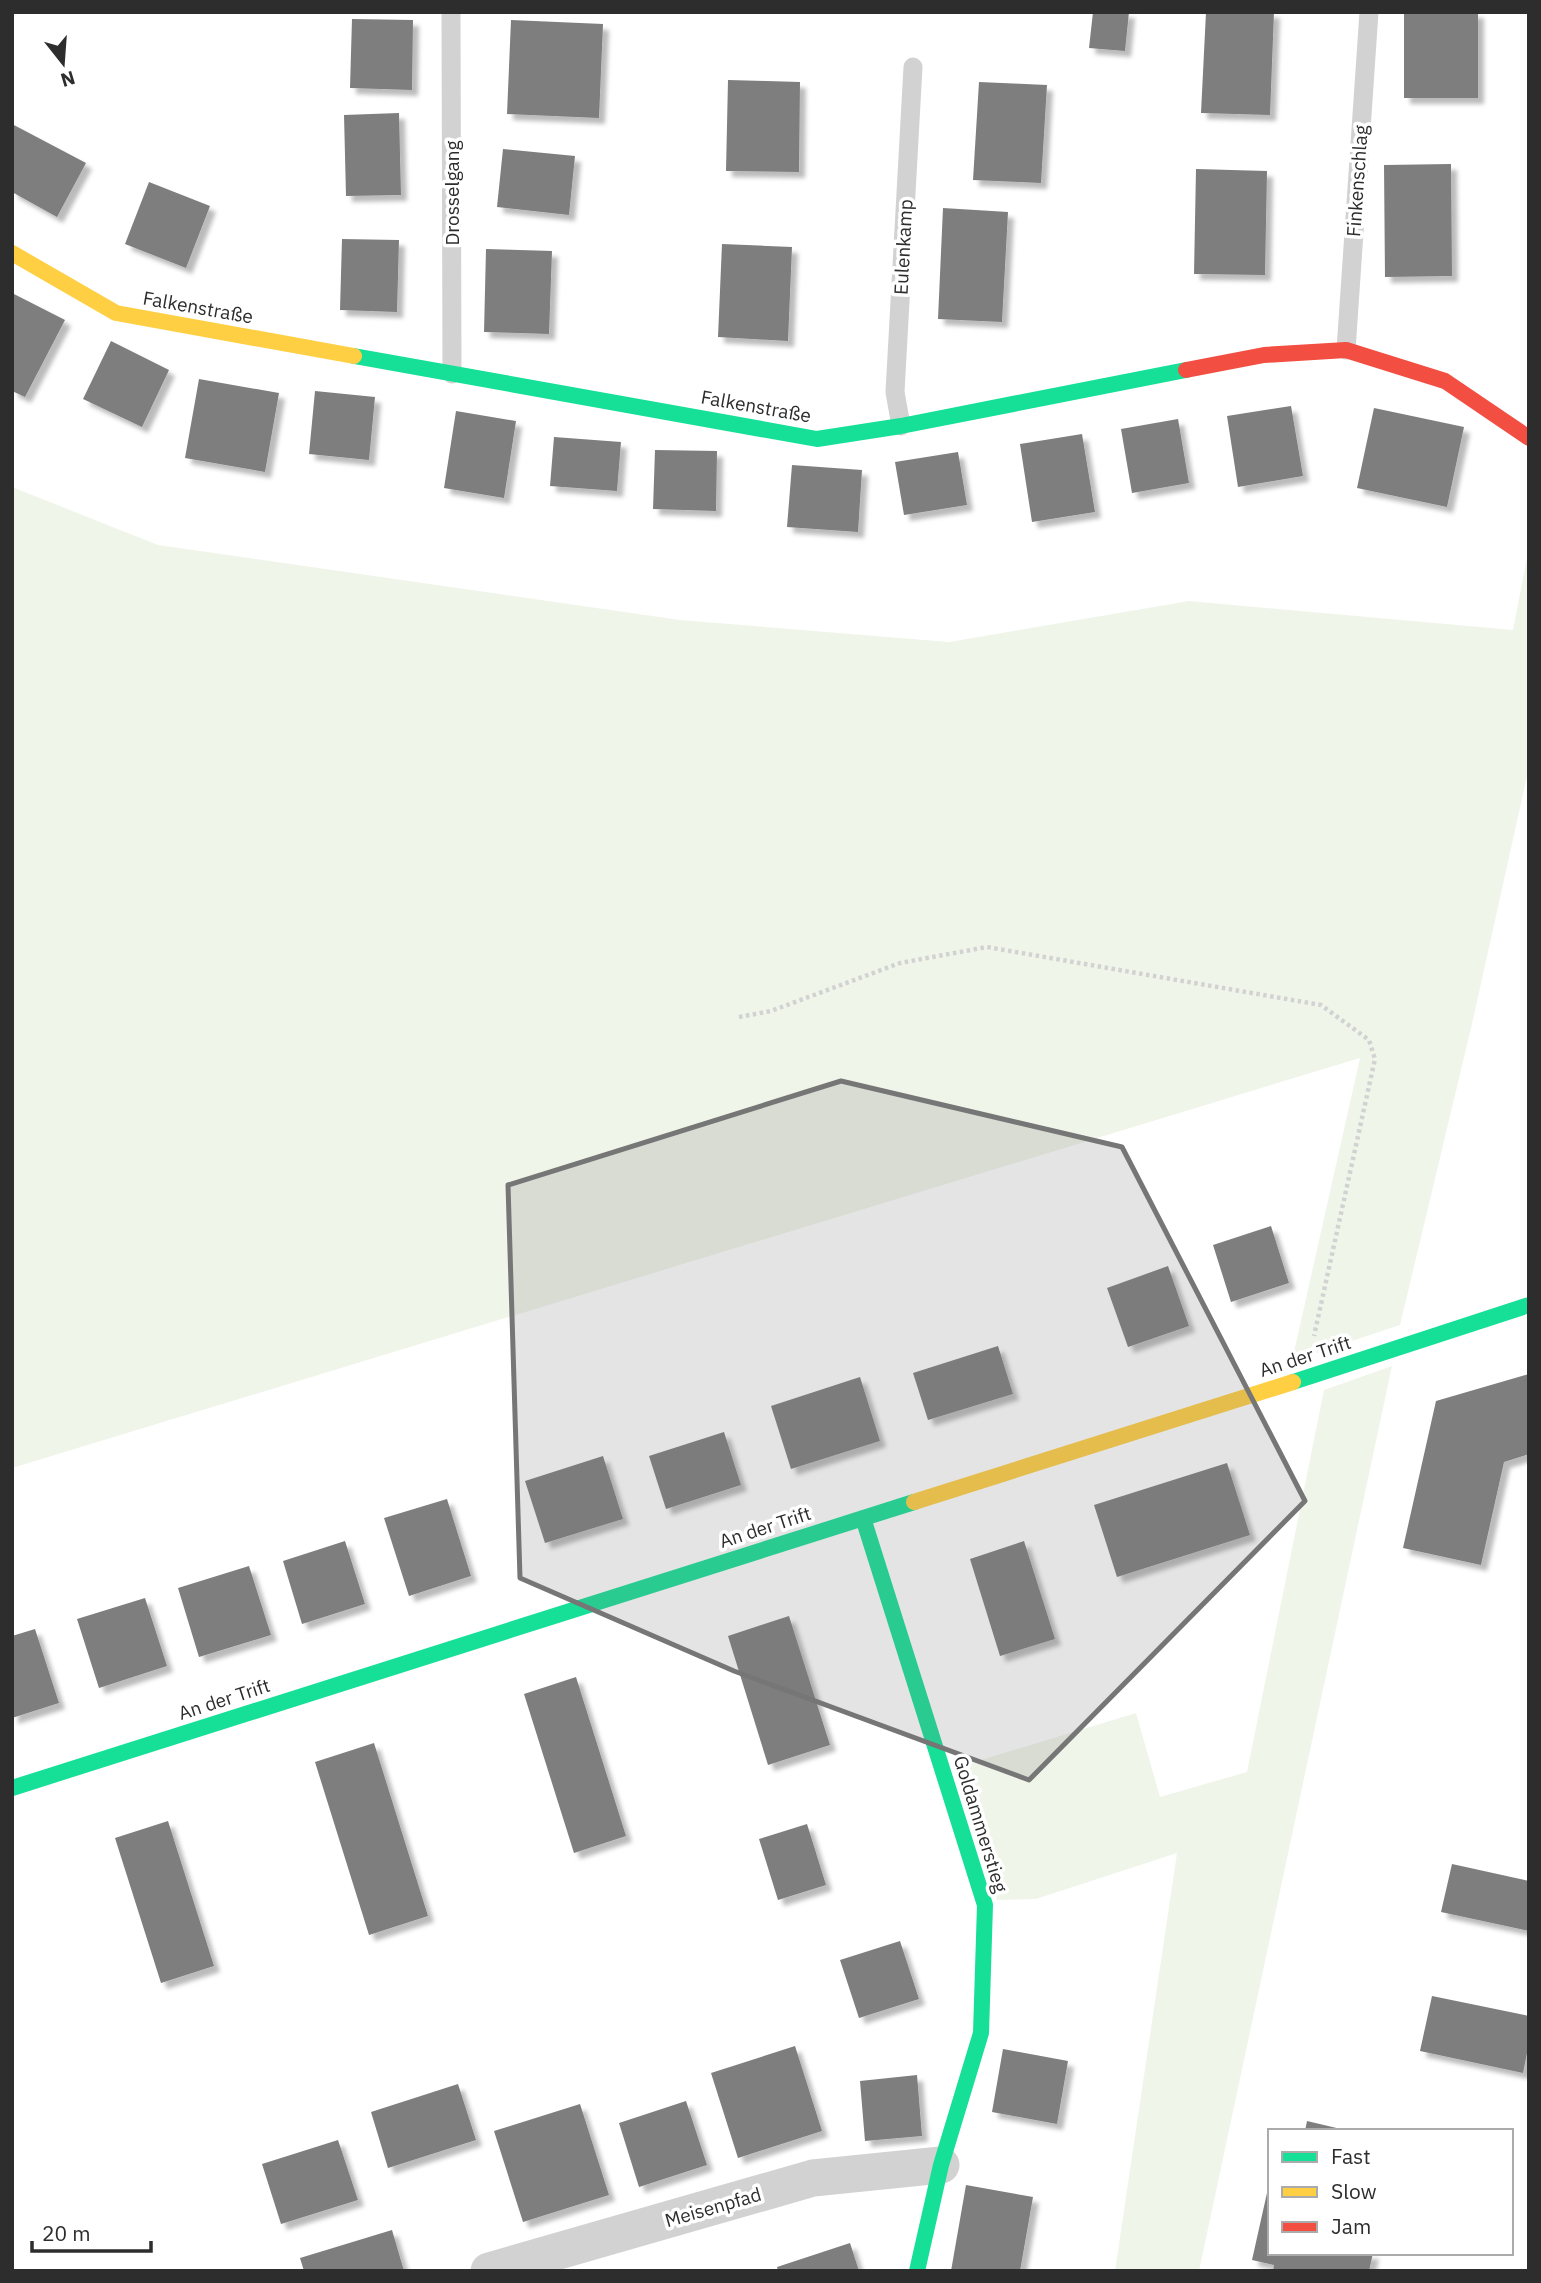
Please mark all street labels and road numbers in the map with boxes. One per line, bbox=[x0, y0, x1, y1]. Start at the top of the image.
street label: Finkenschlag bbox=[1341, 124, 1373, 238]
street label: Drosselgang bbox=[440, 140, 464, 246]
street label: Eulenkamp bbox=[889, 198, 917, 296]
street label: Falkenstraße bbox=[141, 286, 255, 328]
street label: Falkenstraße bbox=[699, 385, 813, 427]
street label: An der Trift bbox=[1256, 1330, 1354, 1382]
street label: An der Trift bbox=[716, 1501, 814, 1553]
street label: An der Trift bbox=[175, 1673, 273, 1725]
street label: Goldammerstieg bbox=[949, 1753, 1013, 1895]
street label: Meisenpfad bbox=[662, 2182, 764, 2232]

